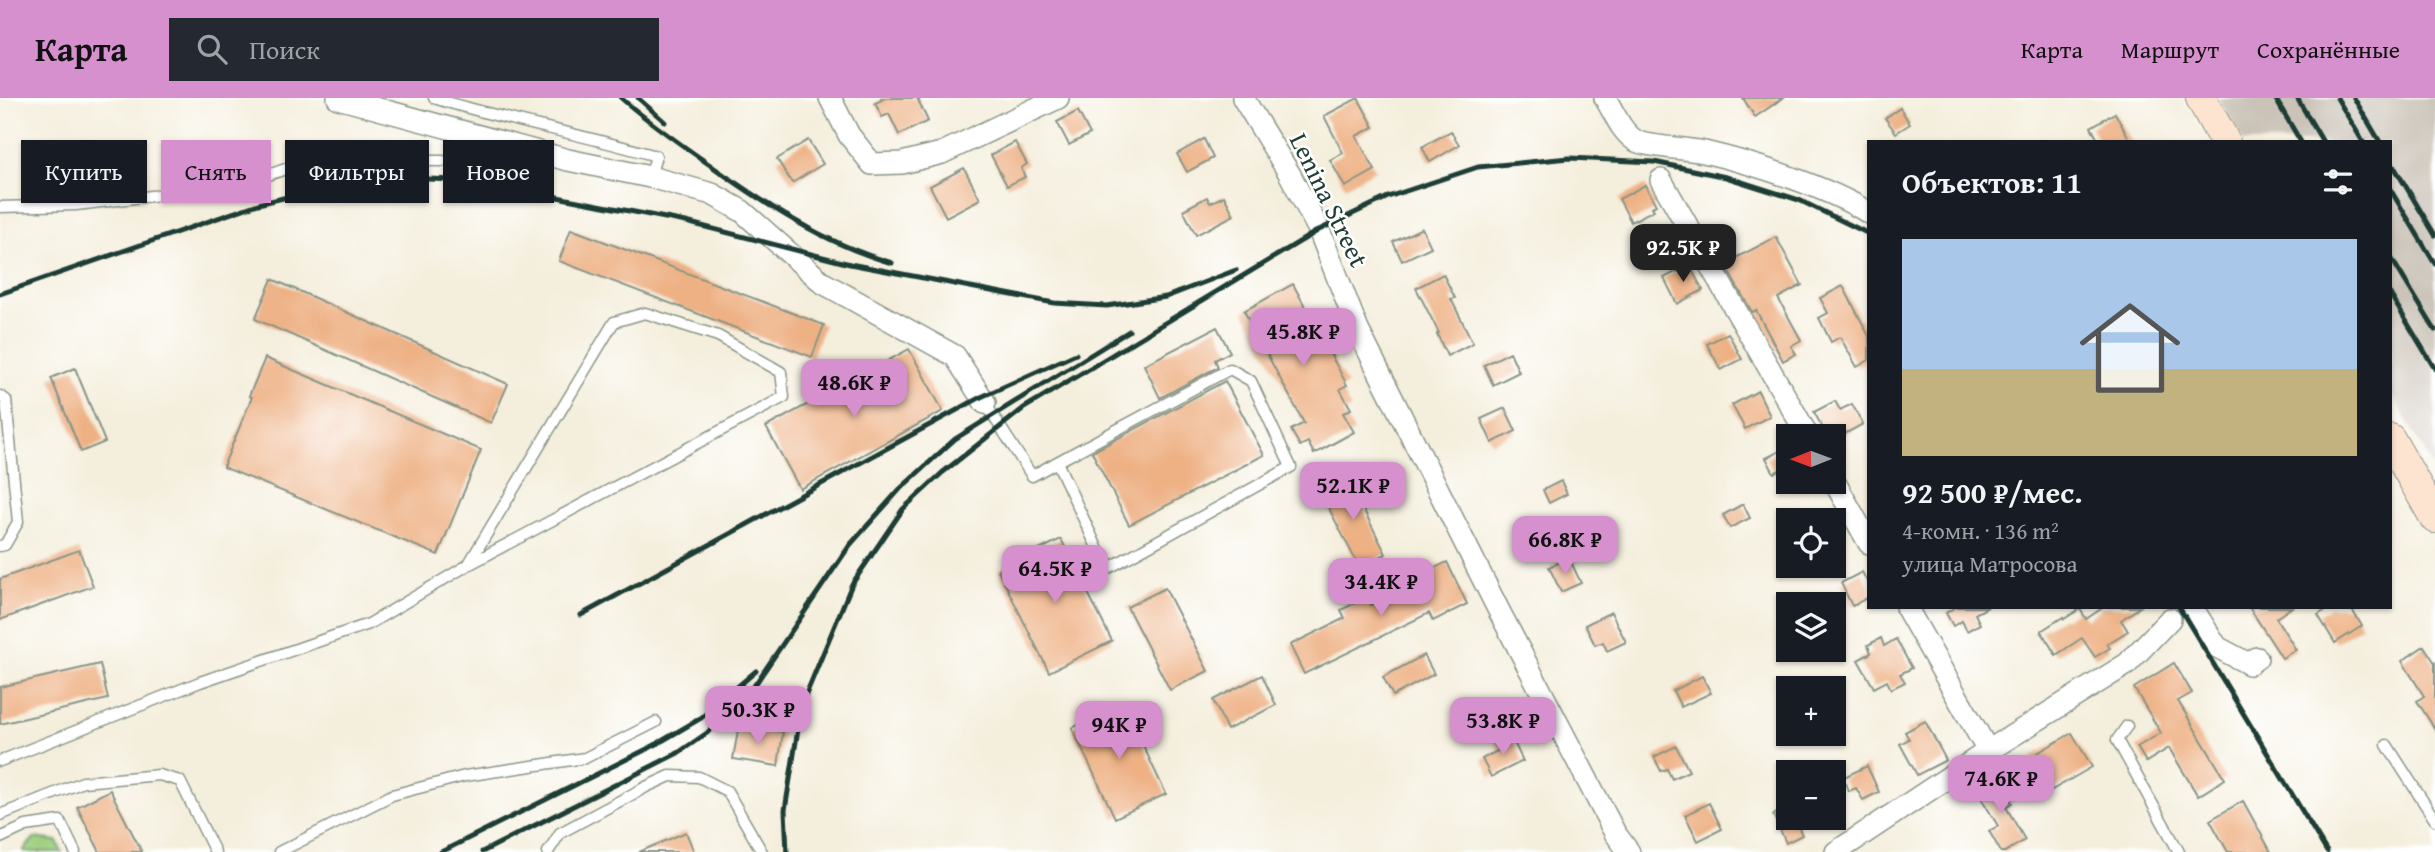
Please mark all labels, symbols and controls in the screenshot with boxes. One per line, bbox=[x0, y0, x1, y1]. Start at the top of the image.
search box bbox=[169, 18, 659, 81]
text: Карта bbox=[35, 25, 127, 73]
icon: search bbox=[193, 30, 231, 68]
text: Поиск bbox=[249, 30, 320, 69]
text: Карта bbox=[2021, 32, 2083, 67]
text: Маршрут bbox=[2121, 32, 2219, 67]
text: Сохранённые bbox=[2257, 32, 2400, 67]
street label: Lenina Street bbox=[1280, 126, 1379, 274]
chip: Купить bbox=[21, 140, 147, 203]
chip: Снять bbox=[161, 140, 271, 203]
chip: Фильтры bbox=[285, 140, 429, 203]
chip: Новое bbox=[443, 140, 554, 203]
text: Объектов: 11 bbox=[1902, 160, 2082, 204]
icon: filters bbox=[2319, 163, 2357, 201]
pin: 92.5K ₽ bbox=[1618, 225, 1748, 284]
text: 92.5K ₽ bbox=[1646, 230, 1720, 263]
icon: home bbox=[2067, 285, 2193, 411]
pin: 45.8K ₽ bbox=[1238, 308, 1368, 368]
text: 45.8K ₽ bbox=[1266, 314, 1340, 347]
pin: 48.6K ₽ bbox=[789, 360, 919, 419]
text: 48.6K ₽ bbox=[817, 365, 891, 398]
north arrow bbox=[1776, 424, 1846, 494]
map controls bbox=[1776, 424, 1846, 830]
pin: 52.1K ₽ bbox=[1288, 462, 1418, 522]
text: 52.1K ₽ bbox=[1316, 468, 1390, 501]
text: 92 500 ₽/мес. bbox=[1902, 470, 2083, 514]
button: locate bbox=[1776, 508, 1846, 578]
text: 4-комн. · 136 m² bbox=[1902, 514, 2059, 547]
pin: 66.8K ₽ bbox=[1500, 517, 1630, 576]
text: 66.8K ₽ bbox=[1528, 522, 1602, 555]
pin: 64.5K ₽ bbox=[990, 546, 1120, 605]
text: улица Матросова bbox=[1902, 547, 2078, 580]
text: 64.5K ₽ bbox=[1018, 551, 1092, 584]
pin: 34.4K ₽ bbox=[1316, 559, 1446, 618]
text: 34.4K ₽ bbox=[1344, 564, 1418, 597]
button: layers bbox=[1776, 592, 1846, 662]
button: + bbox=[1776, 676, 1846, 746]
pin: 50.3K ₽ bbox=[693, 686, 823, 746]
text: 50.3K ₽ bbox=[721, 692, 795, 725]
pin: 53.8K ₽ bbox=[1438, 698, 1568, 757]
pin: 94K ₽ bbox=[1070, 702, 1168, 761]
text: 53.8K ₽ bbox=[1466, 703, 1540, 736]
text: 94K ₽ bbox=[1091, 707, 1147, 740]
pin: 74.6K ₽ bbox=[1936, 756, 2066, 815]
button: − bbox=[1776, 760, 1846, 830]
text: 74.6K ₽ bbox=[1964, 761, 2038, 794]

